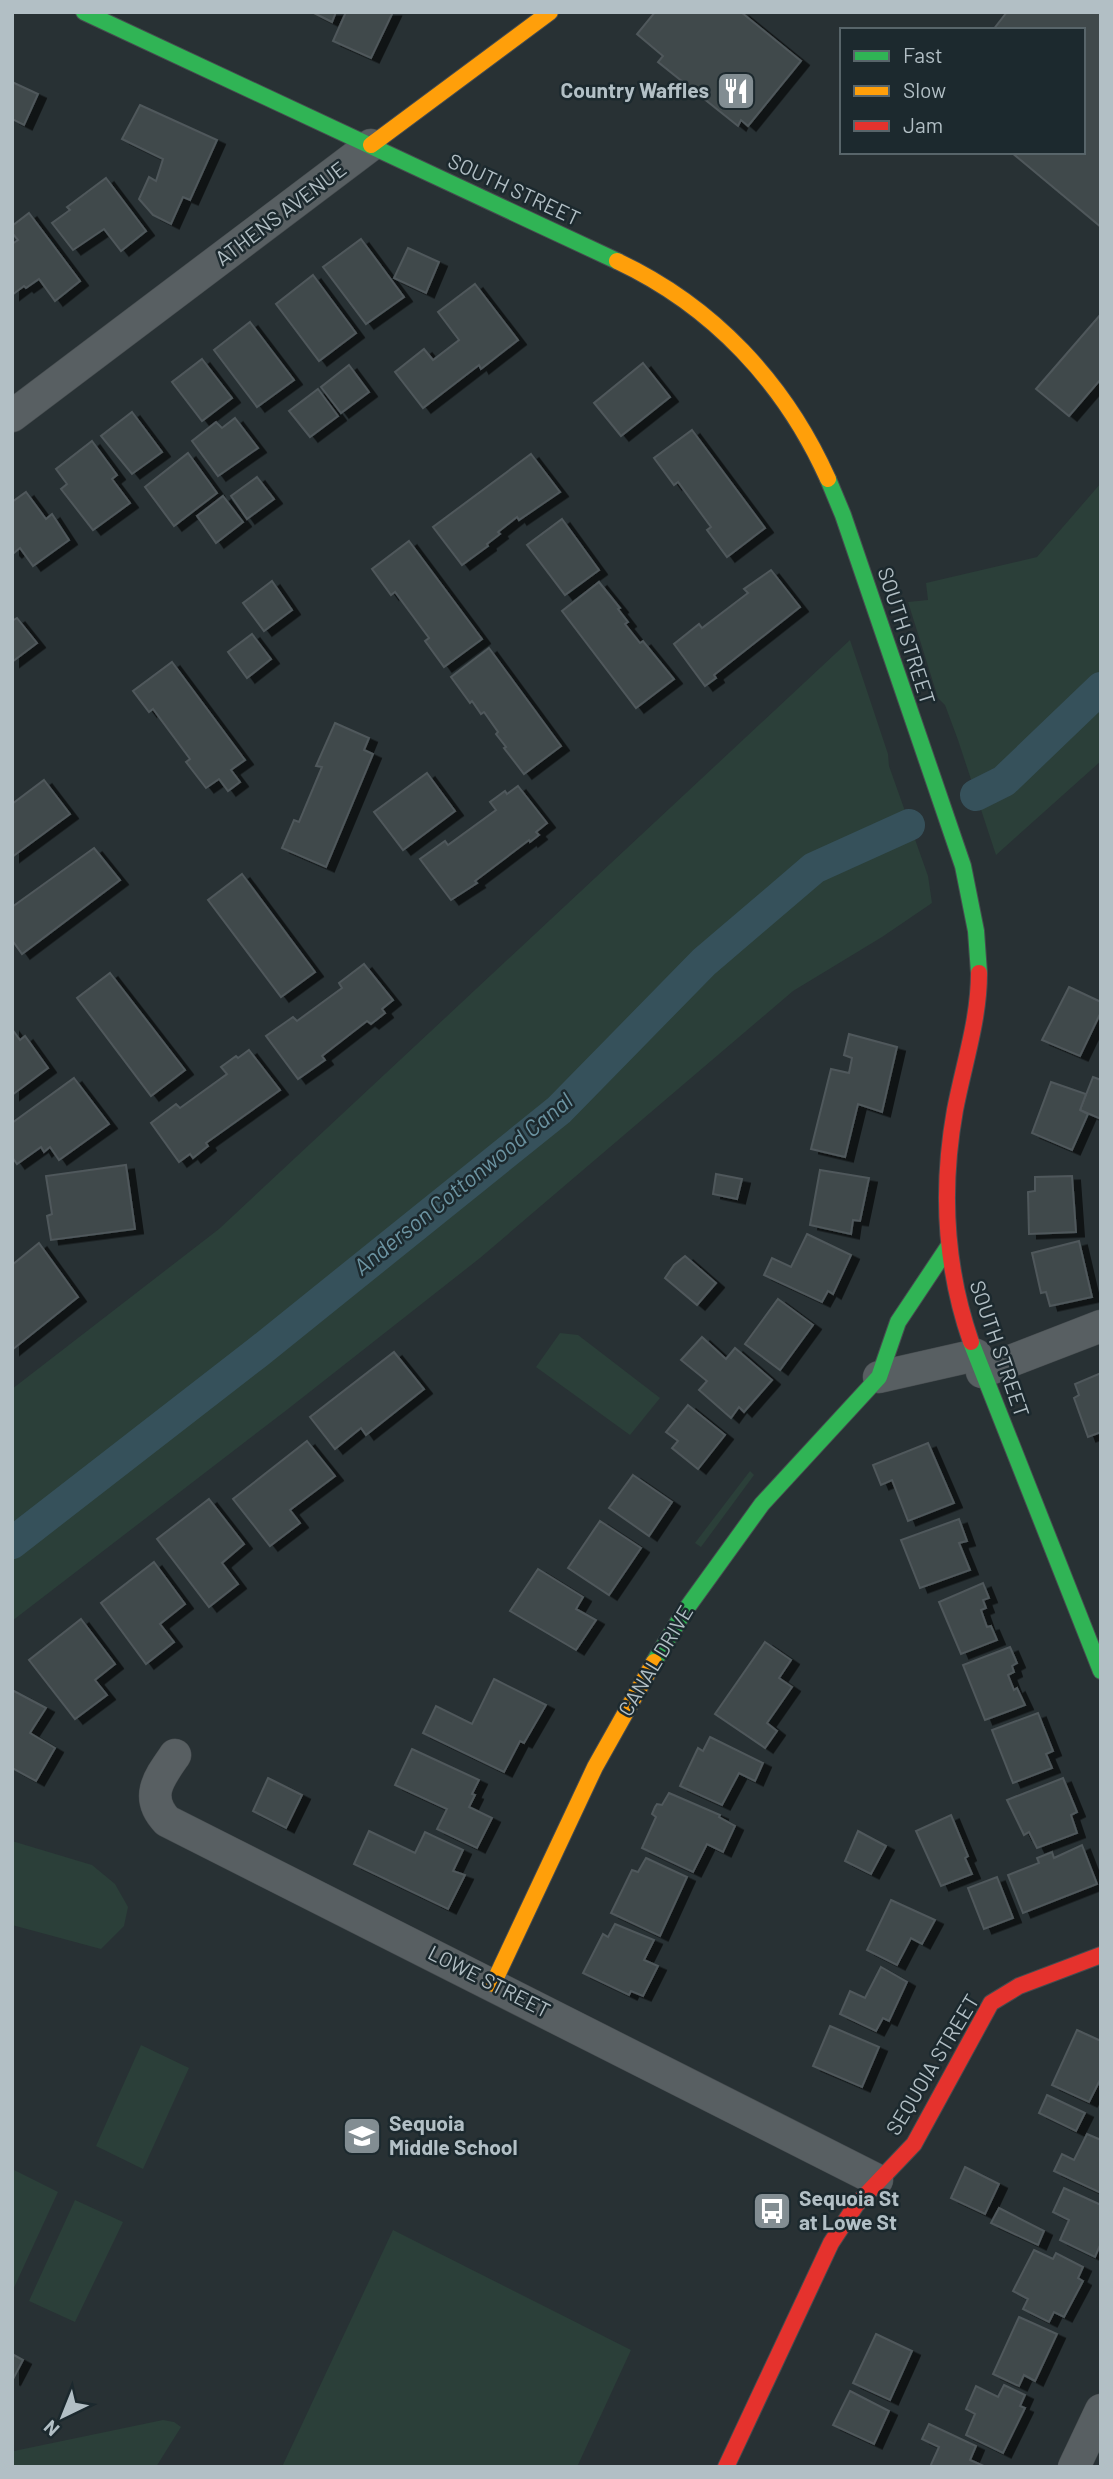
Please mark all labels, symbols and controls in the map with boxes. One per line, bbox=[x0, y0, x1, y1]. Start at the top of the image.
legend bbox=[840, 28, 1085, 154]
text: Fast bbox=[903, 42, 943, 67]
restaurant icon: Country Waffles bbox=[715, 70, 757, 112]
place label: Country Waffles bbox=[561, 77, 709, 102]
text: Slow bbox=[903, 77, 946, 102]
text: Jam bbox=[903, 112, 943, 137]
street label: SOUTH STREET bbox=[445, 147, 585, 230]
street label: ATHENS AVENUE bbox=[210, 155, 351, 270]
street label: SOUTH STREET bbox=[873, 564, 941, 707]
water label: Anderson Cottonwood Canal bbox=[347, 1086, 578, 1280]
street label: SOUTH STREET bbox=[965, 1277, 1035, 1420]
street label: CANAL DRIVE bbox=[612, 1600, 698, 1720]
street label: LOWE STREET bbox=[424, 1939, 555, 2022]
street label: SEQUOIA STREET bbox=[880, 1989, 984, 2139]
place label: Sequoia Middle School bbox=[389, 2110, 518, 2159]
school or university icon: Sequoia Middle School bbox=[341, 2115, 383, 2157]
place label: Sequoia St at Lowe St bbox=[799, 2185, 899, 2234]
bus stop icon: Sequoia St at Lowe St bbox=[751, 2190, 793, 2232]
north arrow bbox=[28, 2381, 98, 2451]
text: N bbox=[39, 2416, 64, 2442]

